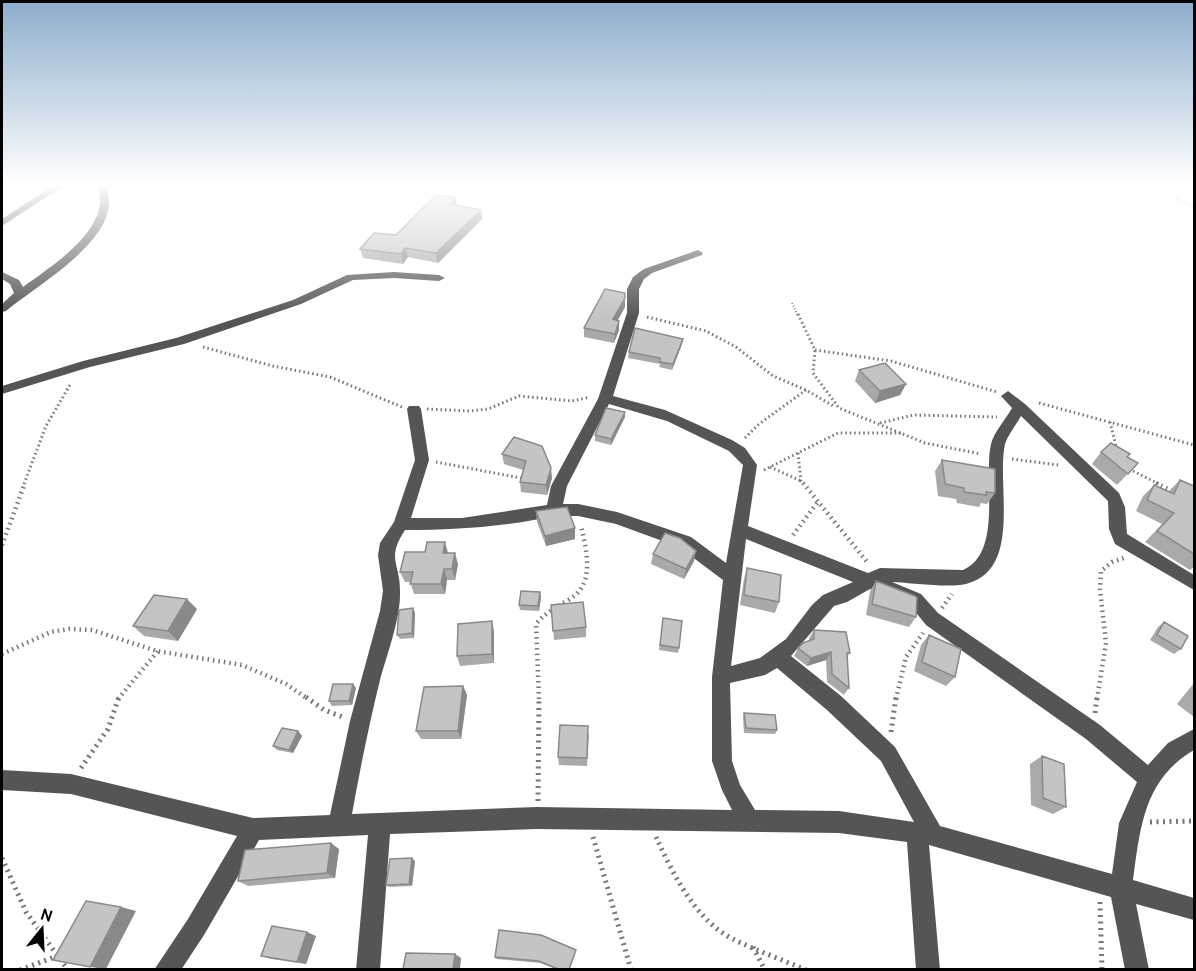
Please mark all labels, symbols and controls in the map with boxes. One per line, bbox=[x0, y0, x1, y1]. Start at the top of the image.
north arrow bbox=[12, 899, 72, 959]
text: N bbox=[38, 904, 55, 926]

